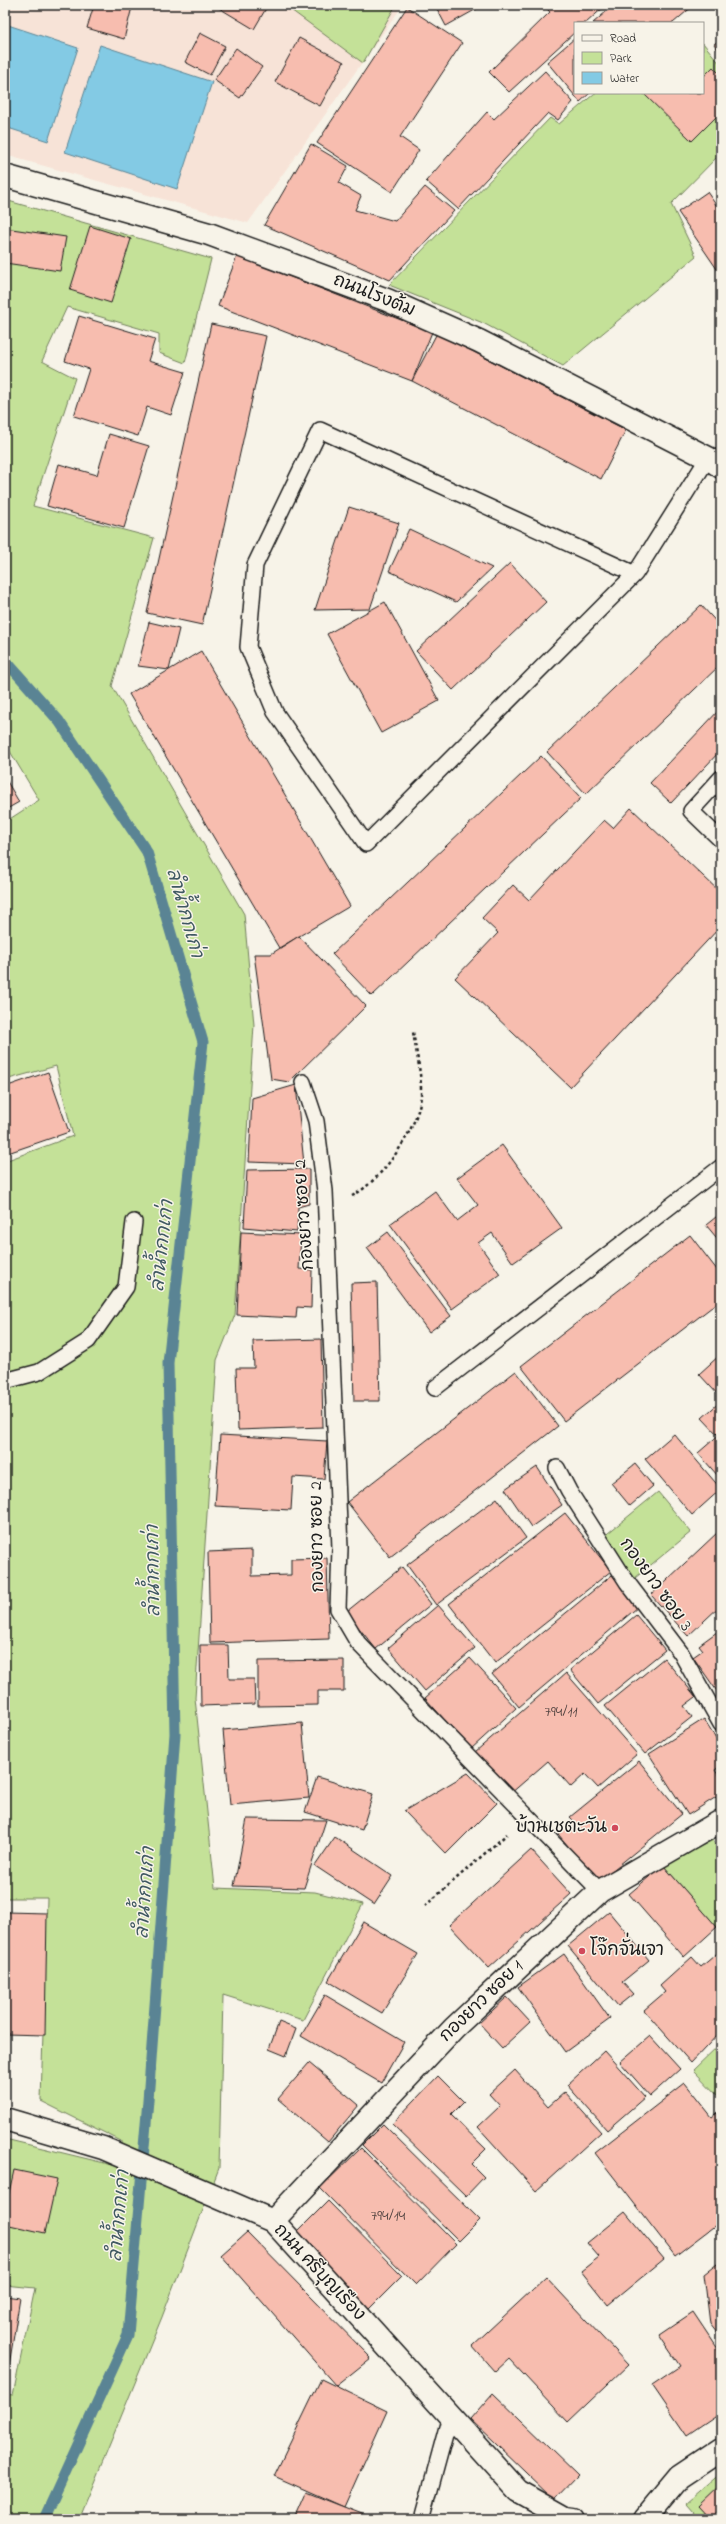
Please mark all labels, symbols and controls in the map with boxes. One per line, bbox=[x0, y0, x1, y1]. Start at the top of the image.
legend bbox=[574, 22, 704, 94]
text: Road bbox=[610, 30, 636, 48]
text: Park bbox=[610, 50, 632, 68]
text: Water bbox=[610, 70, 639, 88]
street label: ถนนโรงต้ม bbox=[329, 266, 420, 324]
water label: ลำน้ำกกเก่า bbox=[158, 863, 216, 962]
street label: กองยาว ซอย 2 bbox=[288, 1158, 322, 1272]
water label: ลำน้ำกกเก่า bbox=[139, 1197, 181, 1293]
street label: กองยาว ซอย 2 bbox=[304, 1481, 332, 1593]
water label: ลำน้ำกกเก่า bbox=[134, 1523, 168, 1617]
street label: กองยาว ซอย 3 bbox=[612, 1533, 698, 1637]
house number: 794/11 bbox=[544, 1700, 578, 1724]
place label: บ้านเชตะวัน bbox=[516, 1814, 607, 1841]
marker: บ้านเชตะวัน bbox=[610, 1823, 620, 1833]
water label: ลำน้ำกกเก่า bbox=[123, 1844, 163, 1940]
place label: โจ๊กจั่นเจา bbox=[590, 1932, 664, 1964]
marker: โจ๊กจั่นเจา bbox=[577, 1946, 587, 1956]
street label: กองยาว ซอย 1 bbox=[434, 1955, 530, 2049]
water label: ลำน้ำกกเก่า bbox=[97, 2167, 138, 2263]
house number: 794/14 bbox=[371, 2204, 406, 2228]
street label: ถนน ศรีบุญเรือง bbox=[267, 2218, 372, 2327]

